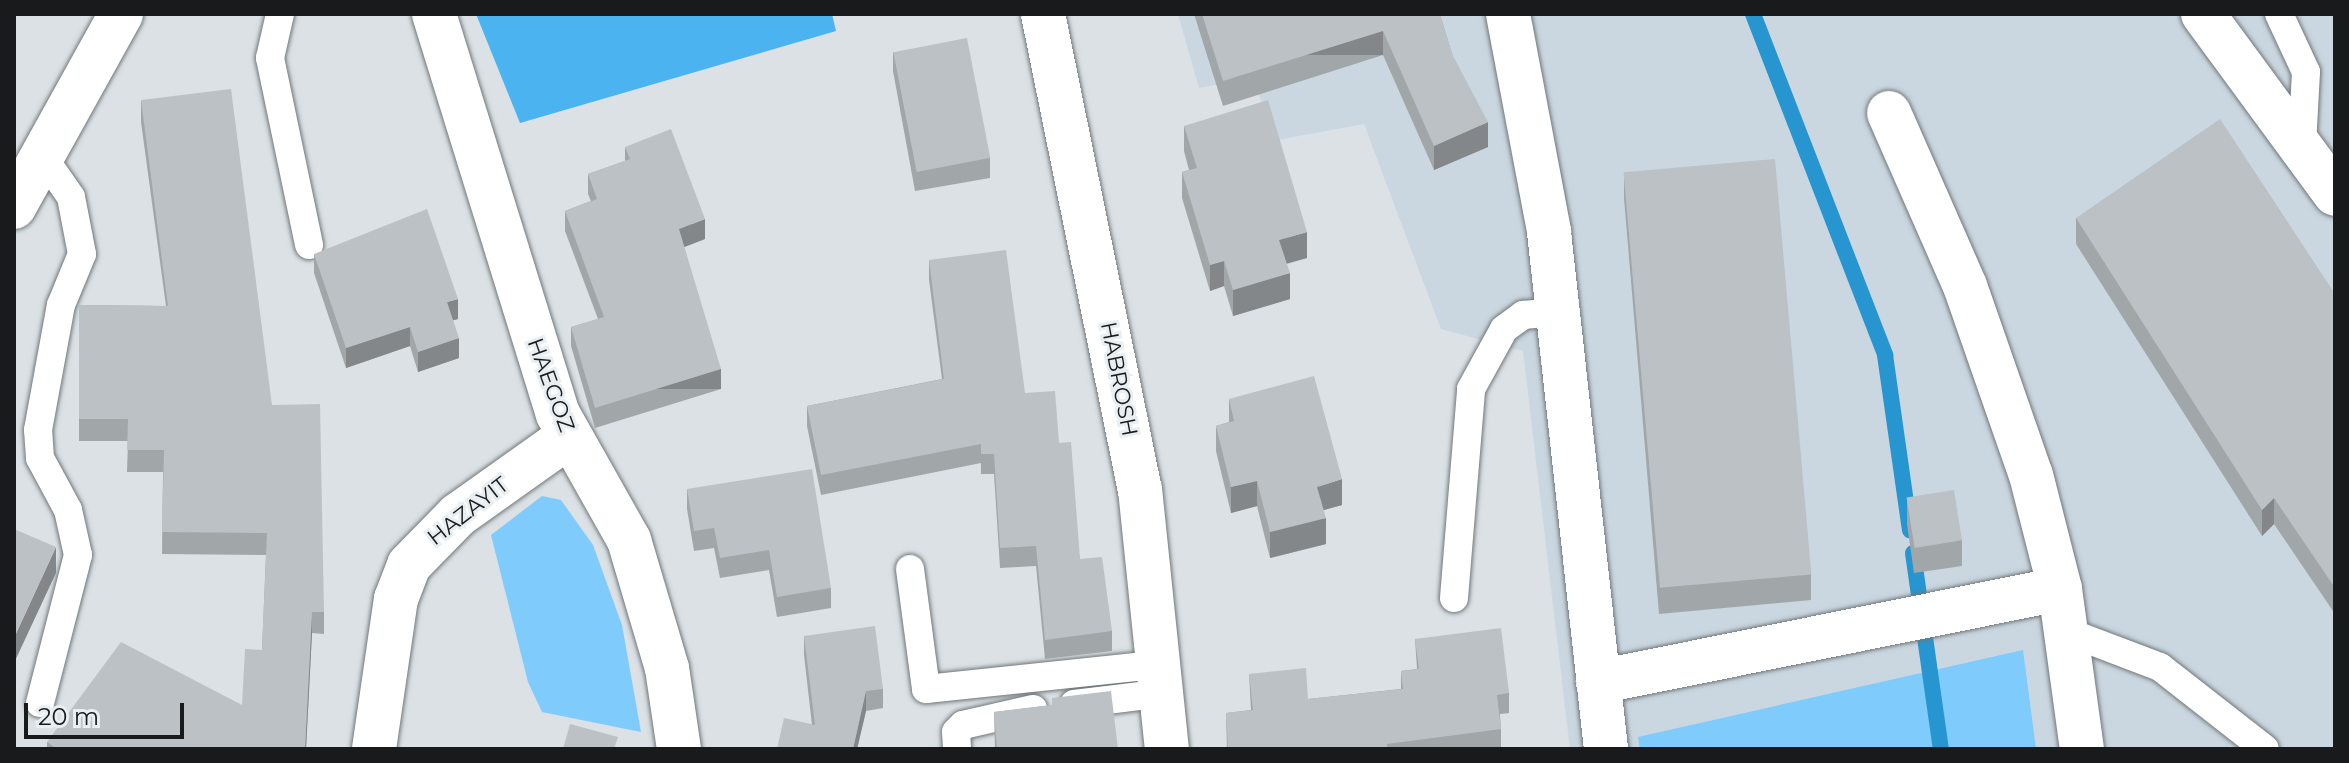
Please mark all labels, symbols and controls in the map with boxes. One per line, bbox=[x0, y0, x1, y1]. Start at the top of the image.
street label: HABROSH bbox=[1095, 320, 1143, 438]
street label: HAEGOZ bbox=[522, 334, 580, 436]
street label: HAZAYIT bbox=[422, 471, 514, 551]
scale bar bbox=[28, 687, 188, 737]
text: 20 m bbox=[38, 702, 99, 731]

